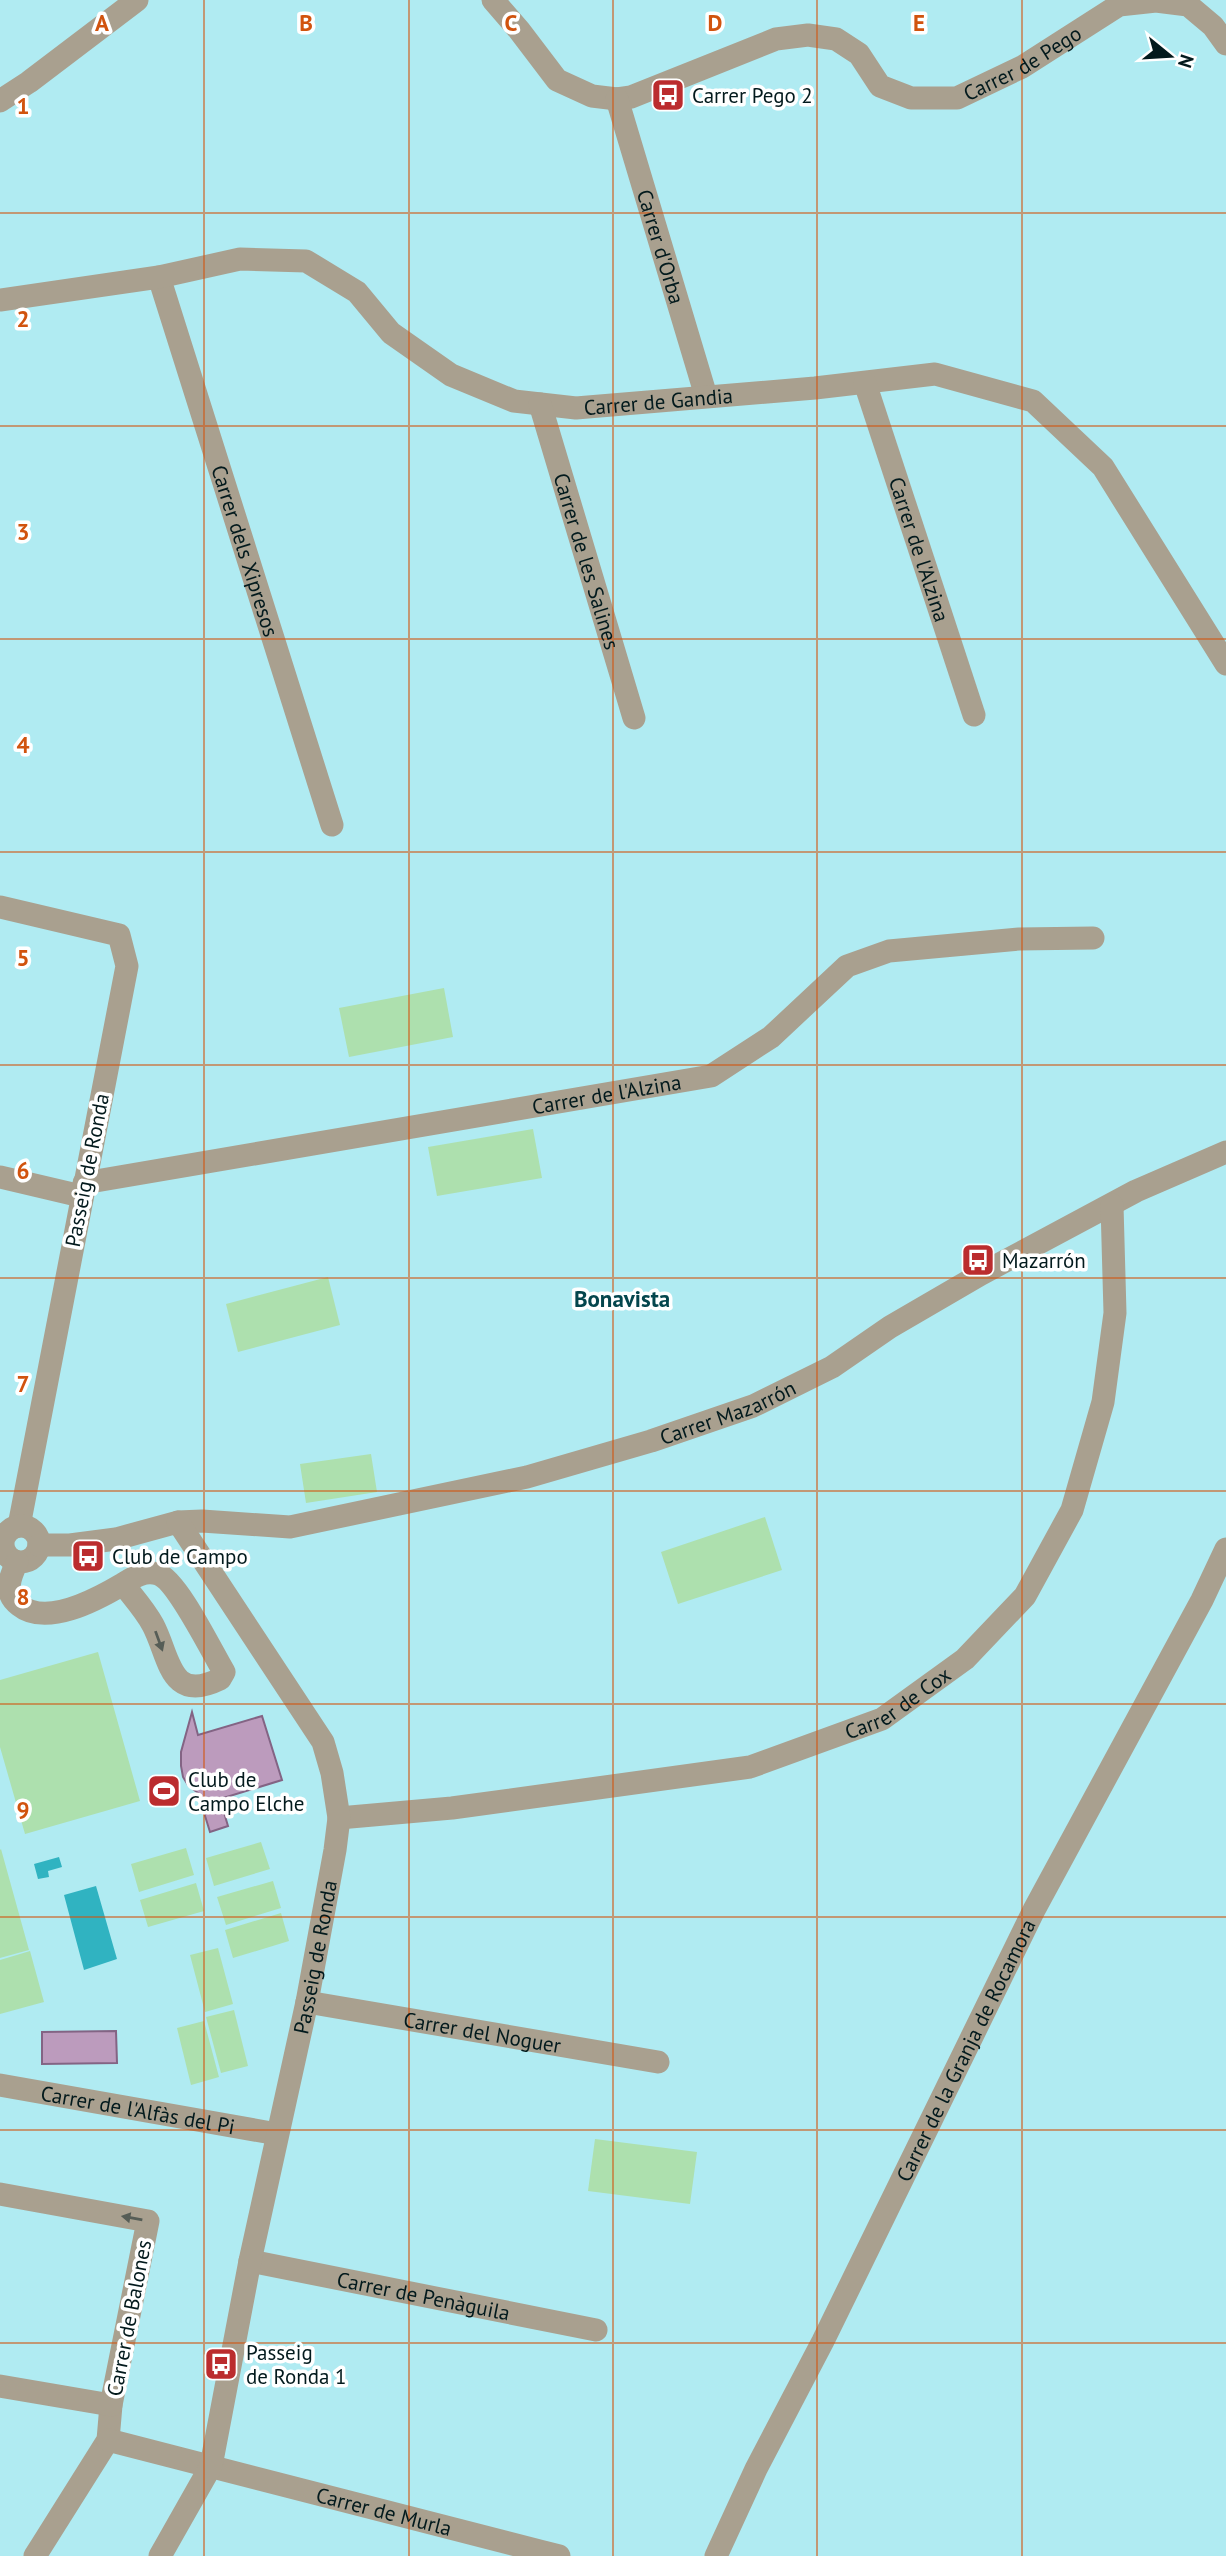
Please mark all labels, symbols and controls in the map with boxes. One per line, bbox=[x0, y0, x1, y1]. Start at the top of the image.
text: A bbox=[95, 8, 109, 37]
text: B bbox=[299, 8, 313, 37]
text: C bbox=[505, 8, 518, 37]
text: D bbox=[708, 8, 722, 37]
text: E bbox=[913, 8, 925, 37]
street label: Carrer de Pego bbox=[959, 19, 1086, 107]
north arrow bbox=[1135, 21, 1205, 91]
text: N bbox=[1173, 52, 1200, 71]
bus stop icon: Carrer Pego 2 bbox=[649, 76, 687, 114]
place label: Carrer Pego 2 bbox=[692, 82, 813, 109]
text: 1 bbox=[16, 91, 30, 120]
street label: Carrer d'Orba bbox=[631, 186, 691, 307]
text: 2 bbox=[16, 304, 30, 333]
street label: Carrer de Gandia bbox=[583, 381, 734, 421]
street label: Carrer dels Xipresos bbox=[206, 462, 285, 640]
street label: Carrer de les Salines bbox=[548, 470, 626, 653]
street label: Carrer de l'Alzina bbox=[883, 473, 956, 625]
text: 3 bbox=[16, 517, 30, 546]
text: 4 bbox=[16, 730, 30, 759]
text: 5 bbox=[16, 943, 30, 972]
street label: Carrer de l'Alzina bbox=[530, 1068, 683, 1120]
street label: Passeig de Ronda bbox=[59, 1091, 115, 1249]
text: 6 bbox=[16, 1156, 30, 1185]
bus stop icon: Mazarrón bbox=[959, 1241, 997, 1279]
place label: Mazarrón bbox=[1002, 1247, 1086, 1274]
district label: Bonavista bbox=[574, 1284, 670, 1313]
text: 7 bbox=[16, 1369, 30, 1398]
street label: Carrer Mazarrón bbox=[656, 1374, 800, 1451]
bus stop icon: Club de Campo bbox=[69, 1537, 107, 1575]
place label: Club de Campo bbox=[112, 1543, 248, 1570]
text: 8 bbox=[16, 1582, 30, 1611]
one-way arrow bbox=[154, 1631, 165, 1652]
street label: Carrer de Cox bbox=[841, 1660, 956, 1745]
place label: Club de Campo Elche bbox=[188, 1766, 304, 1817]
sports icon: Club de Campo Elche bbox=[145, 1772, 183, 1810]
text: 9 bbox=[16, 1795, 30, 1824]
street label: Passeig de Ronda bbox=[287, 1878, 343, 2036]
street label: Carrer de la Granja de Rocamora bbox=[890, 1914, 1041, 2186]
street label: Carrer del Noguer bbox=[402, 2005, 563, 2059]
street label: Carrer de l'Alfàs del Pi bbox=[39, 2079, 237, 2140]
one-way arrow bbox=[121, 2212, 143, 2223]
street label: Carrer de Balones bbox=[101, 2238, 157, 2398]
street label: Carrer de Penàguila bbox=[335, 2265, 512, 2326]
place label: Passeig de Ronda 1 bbox=[246, 2339, 347, 2390]
bus stop icon: Passeig de Ronda 1 bbox=[202, 2345, 240, 2383]
street label: Carrer de Murla bbox=[313, 2481, 455, 2541]

